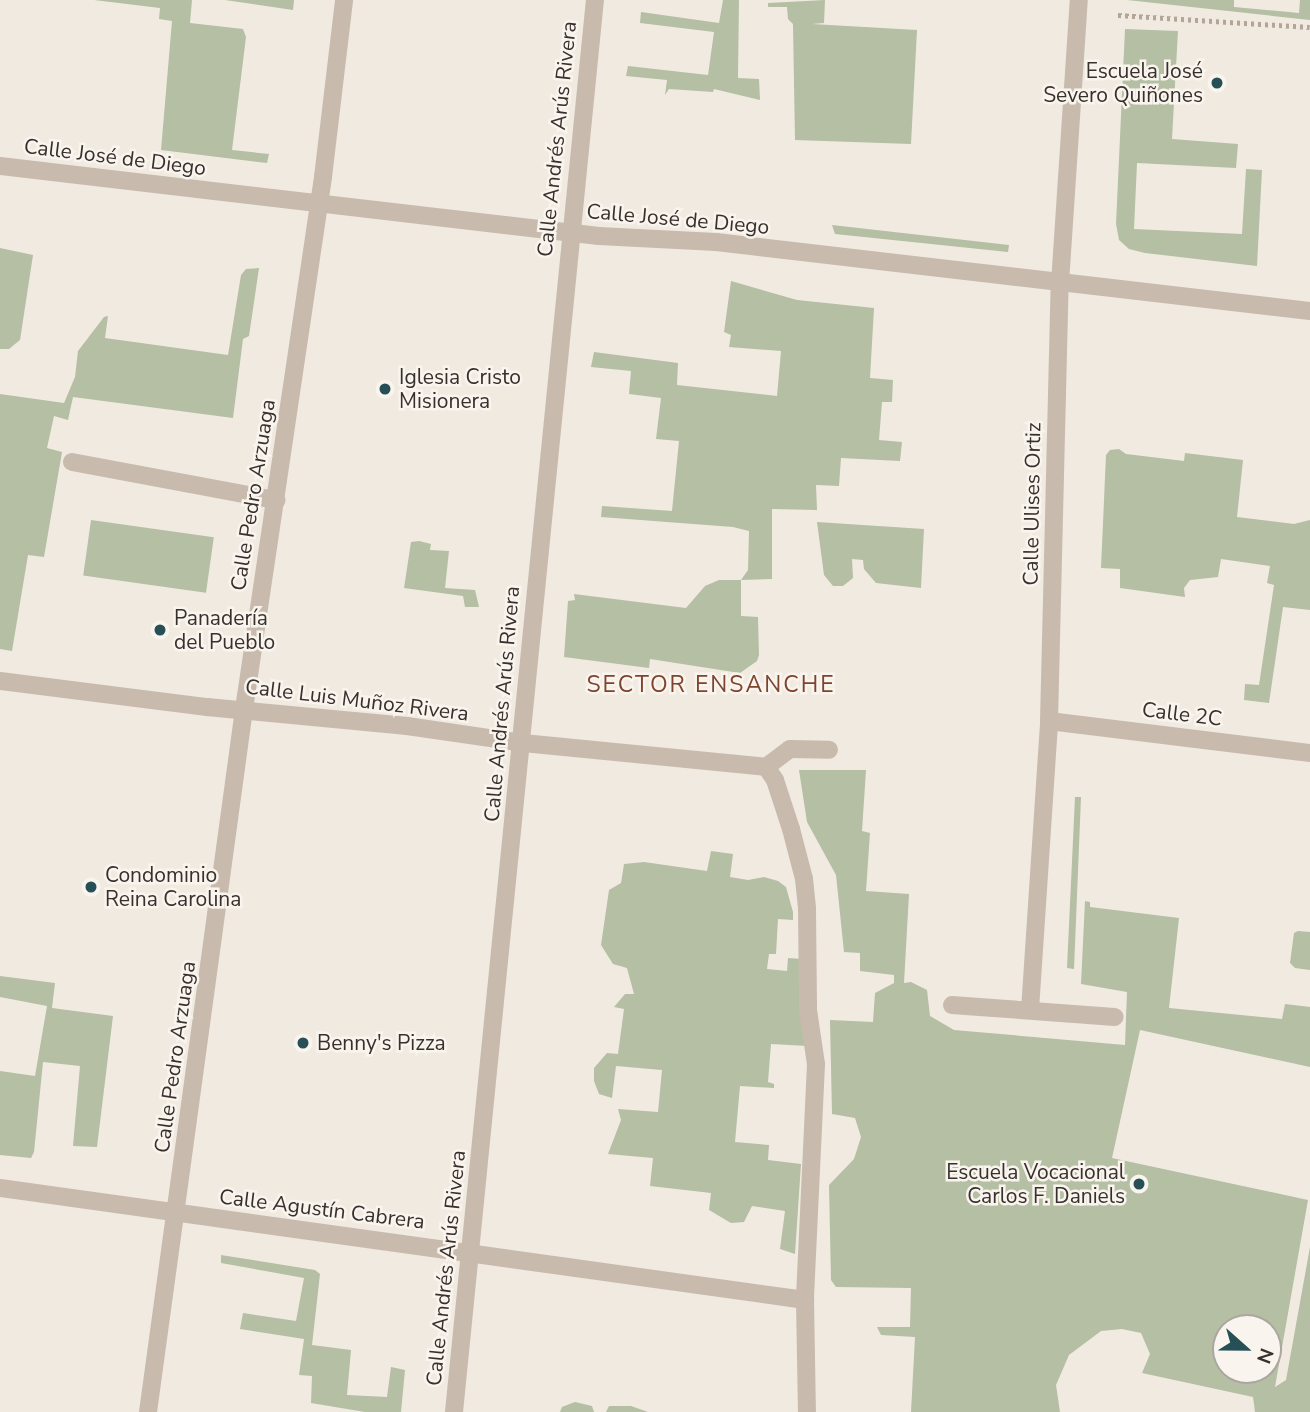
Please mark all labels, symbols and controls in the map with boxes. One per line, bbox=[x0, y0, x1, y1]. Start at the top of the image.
street label: Calle Andrés Arús Rivera bbox=[532, 20, 582, 258]
place label: Escuela José Severo Quiñones bbox=[1043, 58, 1203, 108]
marker: Escuela José Severo Quiñones bbox=[1209, 75, 1225, 91]
street label: Calle José de Diego bbox=[22, 133, 208, 181]
street label: Calle José de Diego bbox=[586, 198, 770, 240]
place label: Iglesia Cristo Misionera bbox=[399, 364, 521, 414]
marker: Iglesia Cristo Misionera bbox=[377, 381, 393, 397]
street label: Calle Pedro Arzuaga bbox=[225, 397, 281, 593]
street label: Calle Ulises Ortiz bbox=[1018, 422, 1046, 586]
street label: Calle Andrés Arús Rivera bbox=[479, 585, 525, 823]
place label: Panadería del Pueblo bbox=[174, 605, 275, 655]
marker: Panadería del Pueblo bbox=[152, 622, 168, 638]
district label: SECTOR ENSANCHE bbox=[588, 671, 834, 699]
street label: Calle Luis Muñoz Rivera bbox=[244, 674, 470, 726]
street label: Calle 2C bbox=[1140, 697, 1224, 731]
place label: Condominio Reina Carolina bbox=[105, 862, 241, 912]
marker: Condominio Reina Carolina bbox=[83, 879, 99, 895]
street label: Calle Pedro Arzuaga bbox=[149, 959, 201, 1155]
place label: Benny's Pizza bbox=[317, 1030, 446, 1056]
marker: Benny's Pizza bbox=[295, 1035, 311, 1051]
street label: Calle Andrés Arús Rivera bbox=[421, 1149, 471, 1387]
place label: Escuela Vocacional Carlos F. Daniels bbox=[946, 1159, 1125, 1209]
marker: Escuela Vocacional Carlos F. Daniels bbox=[1131, 1176, 1147, 1192]
street label: Calle Agustín Cabrera bbox=[218, 1184, 426, 1234]
north arrow bbox=[1212, 1314, 1282, 1384]
text: N bbox=[1250, 1345, 1279, 1367]

